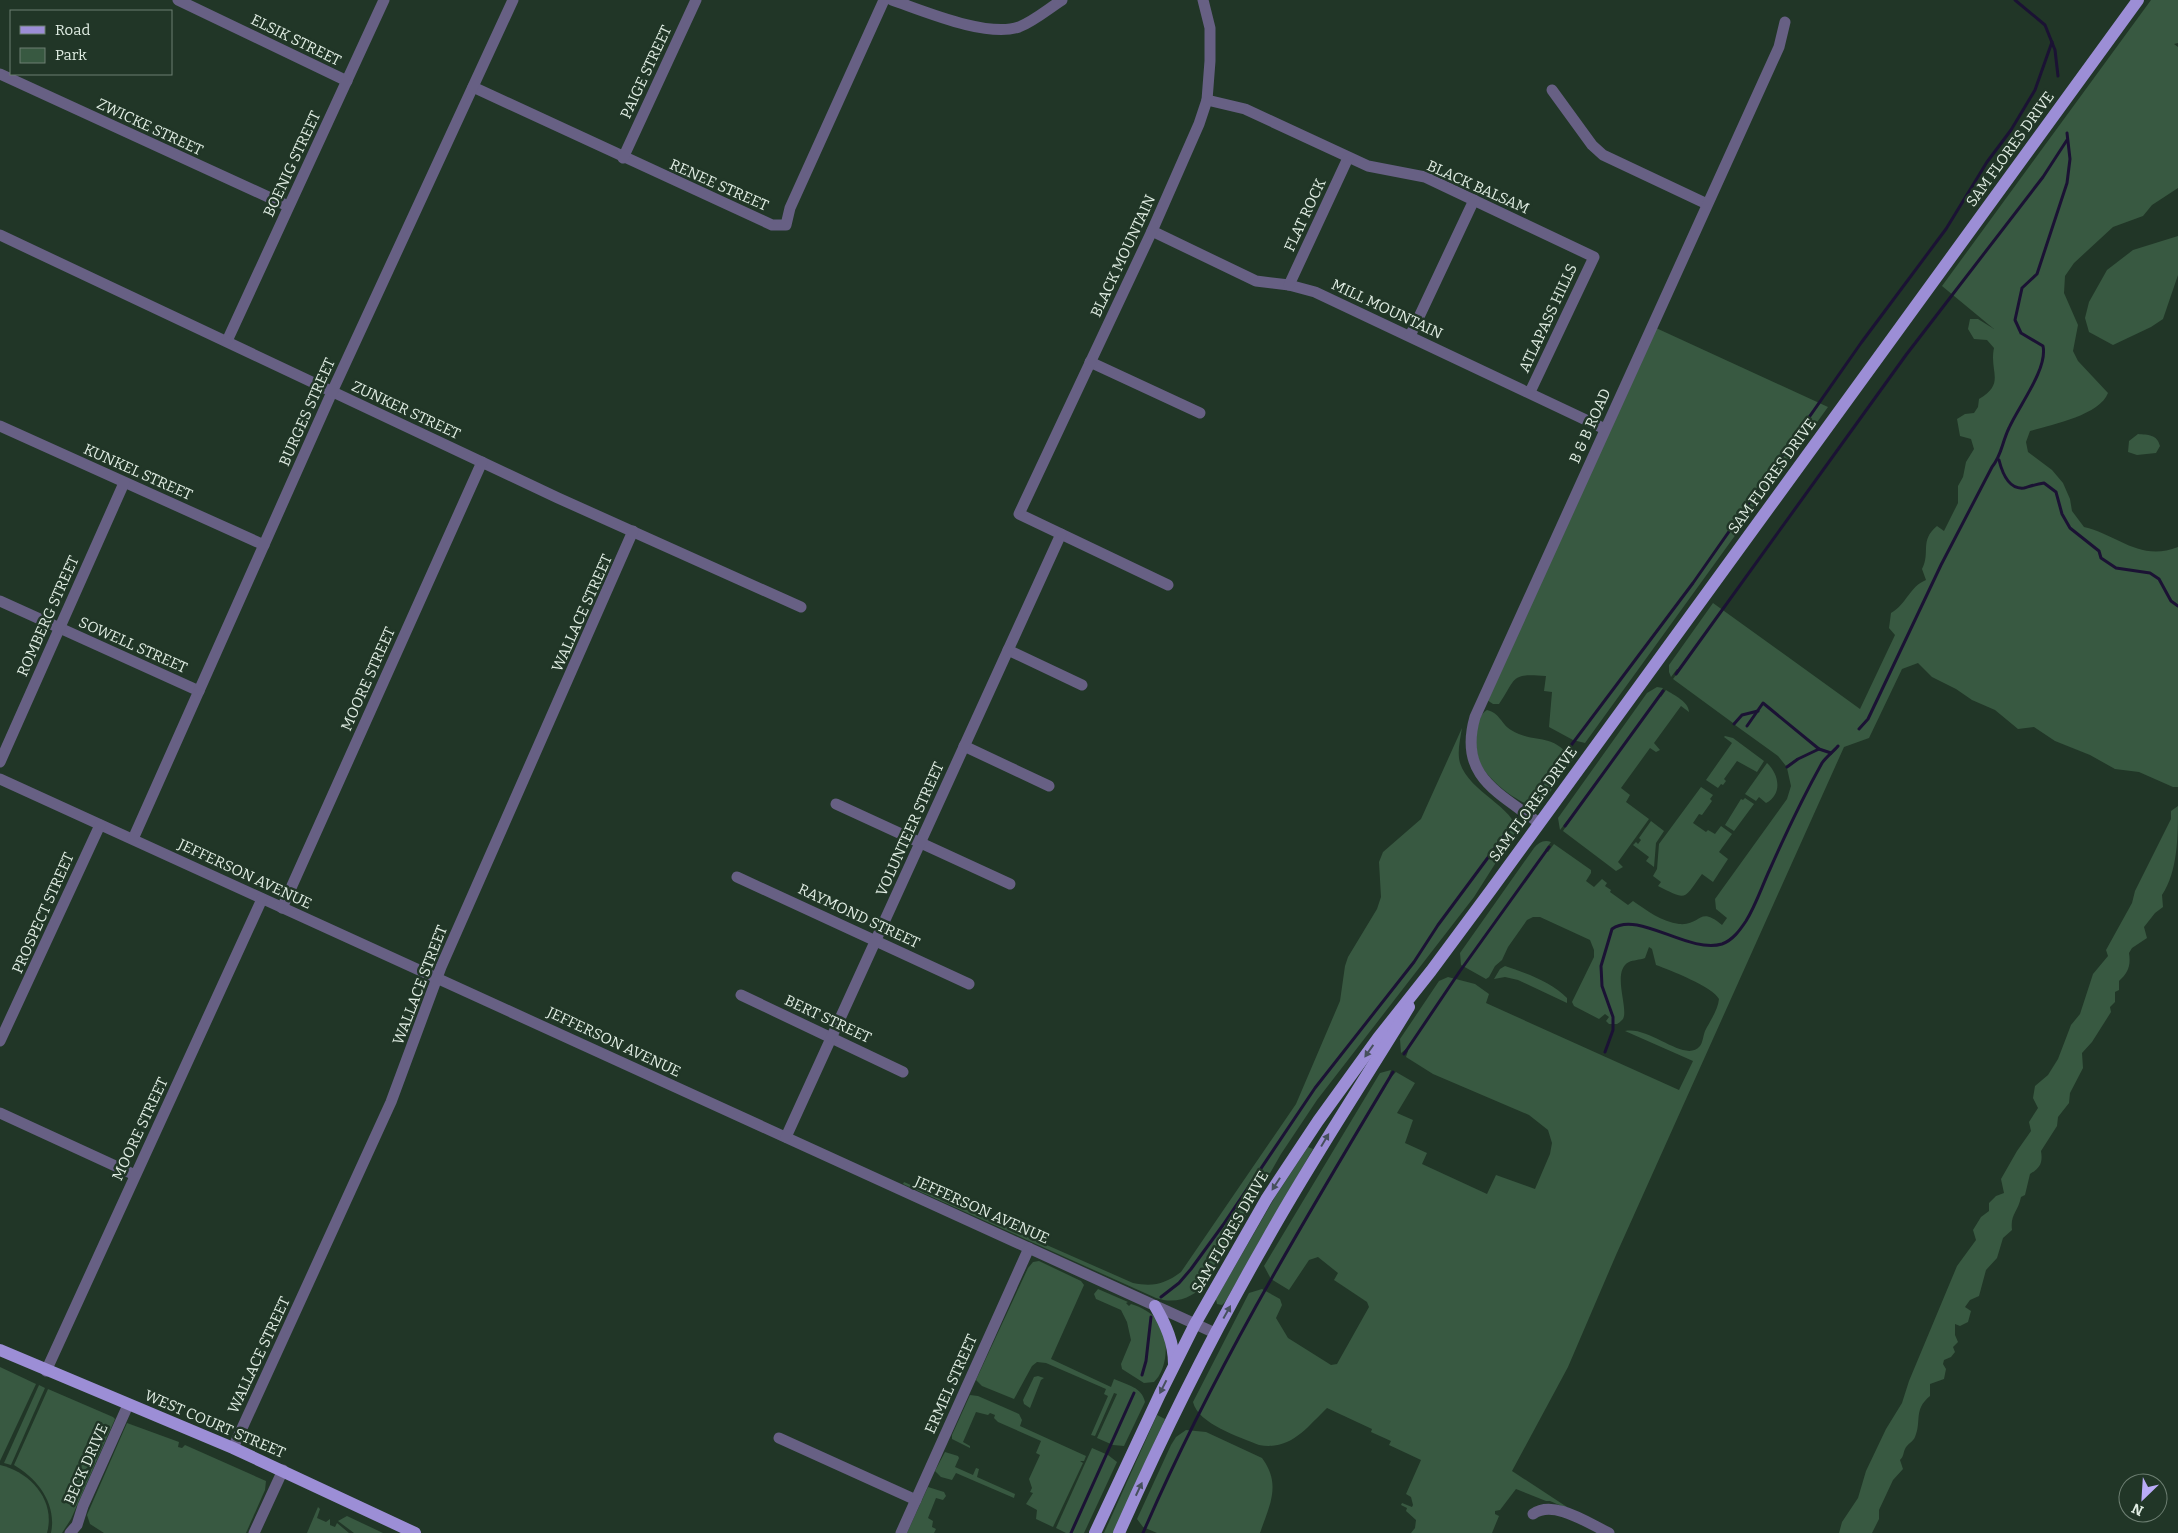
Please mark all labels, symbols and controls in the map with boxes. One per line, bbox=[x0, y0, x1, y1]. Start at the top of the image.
legend bbox=[10, 10, 172, 75]
street label: ELSIK STREET bbox=[248, 10, 344, 70]
text: Road bbox=[55, 21, 90, 39]
street label: PAIGE STREET bbox=[617, 22, 675, 121]
text: Park bbox=[55, 46, 87, 64]
street label: SAM FLORES DRIVE bbox=[1962, 88, 2058, 210]
street label: ZWICKE STREET bbox=[94, 95, 206, 160]
street label: BOENIG STREET bbox=[260, 108, 324, 220]
street label: RENEE STREET bbox=[667, 155, 771, 215]
street label: BLACK BALSAM bbox=[1424, 156, 1532, 218]
street label: FLAT ROCK bbox=[1280, 175, 1330, 254]
street label: BLACK MOUNTAIN bbox=[1087, 192, 1159, 320]
street label: ATLAPASS HILLS bbox=[1515, 261, 1581, 375]
street label: MILL MOUNTAIN bbox=[1329, 275, 1445, 343]
street label: BURGES STREET bbox=[275, 355, 339, 469]
street label: ZUNKER STREET bbox=[349, 377, 463, 443]
street label: B & B ROAD bbox=[1565, 386, 1615, 466]
street label: SAM FLORES DRIVE bbox=[1724, 415, 1820, 537]
street label: KUNKEL STREET bbox=[81, 440, 195, 504]
street label: WALLACE STREET bbox=[548, 551, 616, 674]
street label: ROMBERG STREET bbox=[13, 553, 83, 679]
street label: SOWELL STREET bbox=[76, 613, 190, 677]
street label: MOORE STREET bbox=[337, 624, 399, 734]
street label: SAM FLORES DRIVE bbox=[1485, 743, 1581, 865]
street label: VOLUNTEER STREET bbox=[872, 759, 948, 899]
street label: JEFFERSON AVENUE bbox=[174, 835, 315, 913]
street label: PROSPECT STREET bbox=[8, 850, 78, 976]
street label: RAYMOND STREET bbox=[795, 880, 923, 952]
street label: WALLACE STREET bbox=[389, 923, 451, 1047]
street label: BERT STREET bbox=[782, 991, 874, 1047]
street label: JEFFERSON AVENUE bbox=[543, 1003, 684, 1081]
one-way arrow bbox=[1364, 1044, 1374, 1058]
street label: MOORE STREET bbox=[108, 1074, 172, 1183]
one-way arrow bbox=[1321, 1134, 1330, 1147]
street label: SAM FLORES DRIVE bbox=[1188, 1168, 1272, 1296]
street label: JEFFERSON AVENUE bbox=[911, 1172, 1052, 1248]
one-way arrow bbox=[1271, 1177, 1281, 1191]
street label: WALLACE STREET bbox=[224, 1294, 294, 1416]
one-way arrow bbox=[1223, 1304, 1231, 1319]
street label: ERMEL STREET bbox=[921, 1331, 981, 1436]
one-way arrow bbox=[1159, 1380, 1167, 1394]
street label: WEST COURT STREET bbox=[142, 1386, 288, 1462]
street label: BECK DRIVE bbox=[60, 1421, 112, 1507]
north arrow bbox=[2118, 1473, 2168, 1523]
one-way arrow bbox=[1136, 1482, 1144, 1496]
text: N bbox=[2129, 1499, 2146, 1519]

